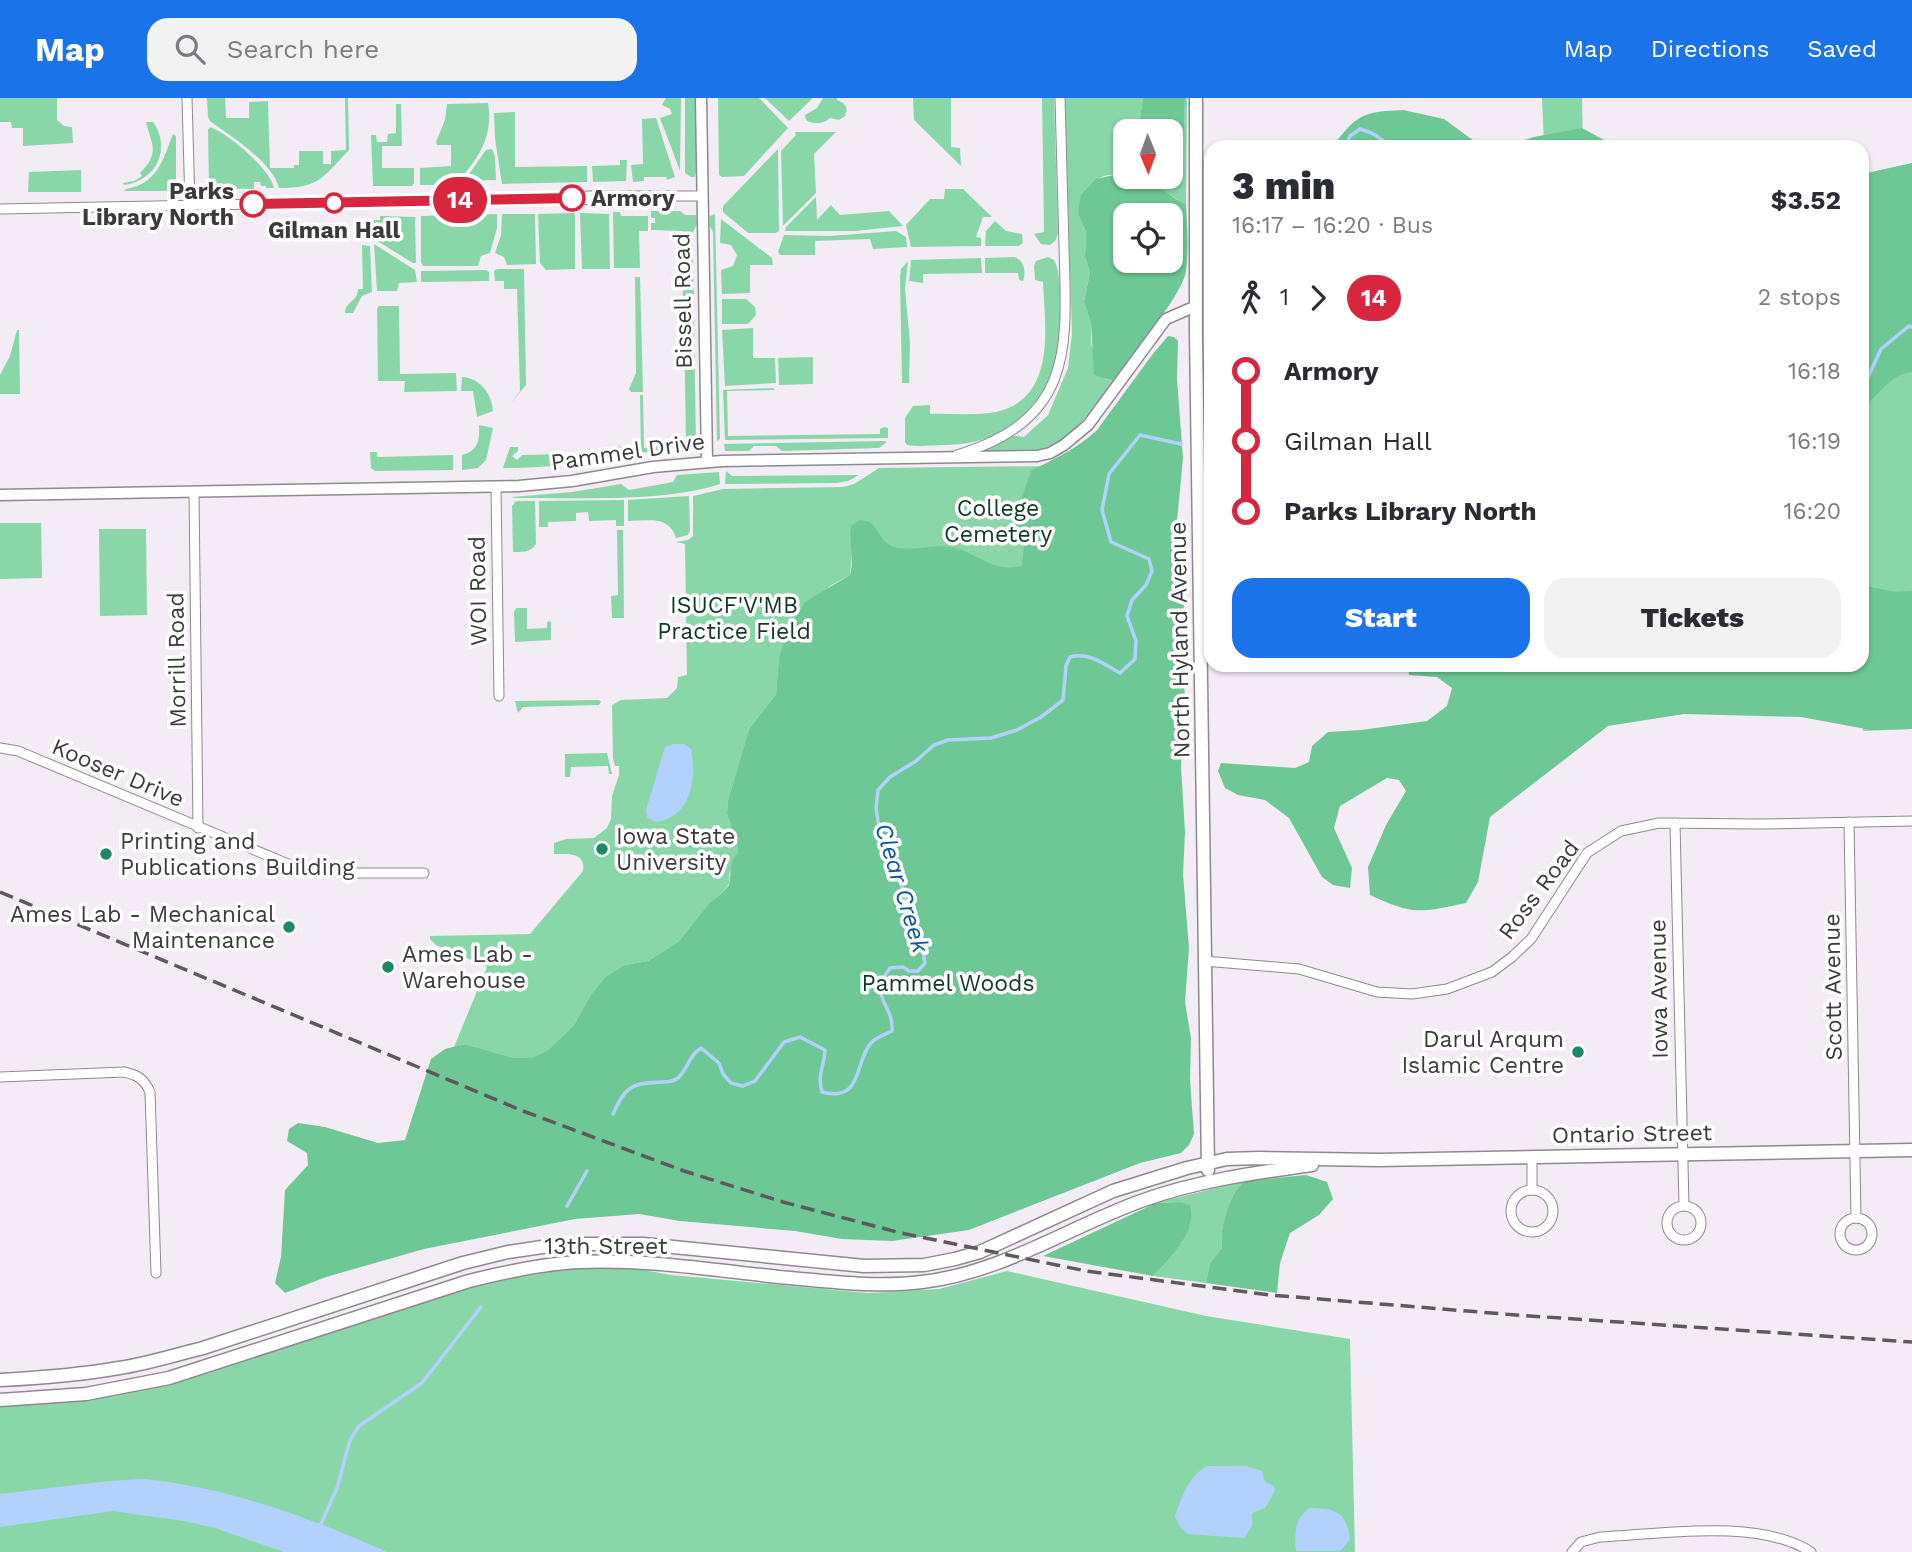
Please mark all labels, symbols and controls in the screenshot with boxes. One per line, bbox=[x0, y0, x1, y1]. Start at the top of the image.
search box bbox=[147, 18, 637, 81]
text: Map bbox=[35, 30, 105, 69]
icon: search bbox=[171, 30, 209, 68]
text: Search here bbox=[227, 34, 379, 64]
text: Map bbox=[1564, 35, 1613, 63]
text: Directions bbox=[1651, 35, 1769, 63]
text: Saved bbox=[1807, 35, 1877, 63]
north arrow bbox=[1113, 119, 1183, 189]
map controls bbox=[1113, 119, 1183, 273]
text: 3 min bbox=[1232, 164, 1335, 208]
line badge: 14 bbox=[428, 177, 491, 223]
place label: Parks Library North bbox=[82, 178, 234, 231]
marker: Armory bbox=[559, 185, 585, 211]
place label: Armory bbox=[591, 185, 675, 212]
text: $3.52 bbox=[1771, 185, 1841, 215]
text: 14 bbox=[447, 186, 473, 214]
marker: Parks Library North bbox=[240, 191, 266, 217]
marker: Gilman Hall bbox=[324, 193, 344, 213]
button: locate bbox=[1113, 203, 1183, 273]
text: 16:17 – 16:20 · Bus bbox=[1232, 212, 1433, 239]
place label: Gilman Hall bbox=[268, 217, 400, 244]
street label: Bissell Road bbox=[668, 233, 698, 369]
icon: walk bbox=[1232, 279, 1270, 317]
icon: forward bbox=[1299, 279, 1337, 317]
text: 1 bbox=[1280, 284, 1289, 311]
text: 14 bbox=[1361, 284, 1387, 312]
text: 2 stops bbox=[1758, 284, 1841, 311]
text: Armory bbox=[1284, 356, 1379, 386]
text: 16:18 bbox=[1788, 358, 1841, 385]
text: Gilman Hall bbox=[1284, 426, 1432, 456]
street label: Pammel Drive bbox=[549, 428, 707, 476]
text: 16:19 bbox=[1788, 428, 1841, 455]
park label: College Cemetery bbox=[944, 495, 1052, 548]
text: Parks Library North bbox=[1284, 496, 1537, 526]
text: 16:20 bbox=[1784, 498, 1841, 525]
street label: North Hyland Avenue bbox=[1164, 521, 1196, 759]
street label: WOI Road bbox=[464, 536, 492, 646]
button: Start bbox=[1232, 578, 1530, 658]
button: Tickets bbox=[1544, 578, 1841, 658]
street label: Morrill Road bbox=[162, 592, 192, 728]
park label: ISUCF'V'MB Practice Field bbox=[657, 592, 811, 645]
street label: Kooser Drive bbox=[48, 733, 188, 813]
water label: Clear Creek bbox=[869, 820, 935, 957]
place label: Iowa State University bbox=[616, 823, 735, 876]
place label: Printing and Publications Building bbox=[120, 828, 355, 881]
street label: Ross Road bbox=[1493, 835, 1585, 945]
marker: Iowa State University bbox=[594, 841, 610, 857]
marker: Printing and Publications Building bbox=[98, 846, 114, 862]
place label: Ames Lab - Mechanical Maintenance bbox=[10, 901, 275, 954]
street label: Scott Avenue bbox=[1818, 913, 1848, 1061]
marker: Ames Lab - Mechanical Maintenance bbox=[281, 919, 297, 935]
street label: Iowa Avenue bbox=[1644, 919, 1674, 1059]
place label: Ames Lab - Warehouse bbox=[402, 941, 533, 994]
marker: Ames Lab - Warehouse bbox=[380, 959, 396, 975]
park label: Pammel Woods bbox=[861, 970, 1035, 997]
place label: Darul Arqum Islamic Centre bbox=[1401, 1026, 1564, 1079]
marker: Darul Arqum Islamic Centre bbox=[1570, 1044, 1586, 1060]
street label: Ontario Street bbox=[1552, 1119, 1713, 1149]
street label: 13th Street bbox=[544, 1233, 668, 1260]

